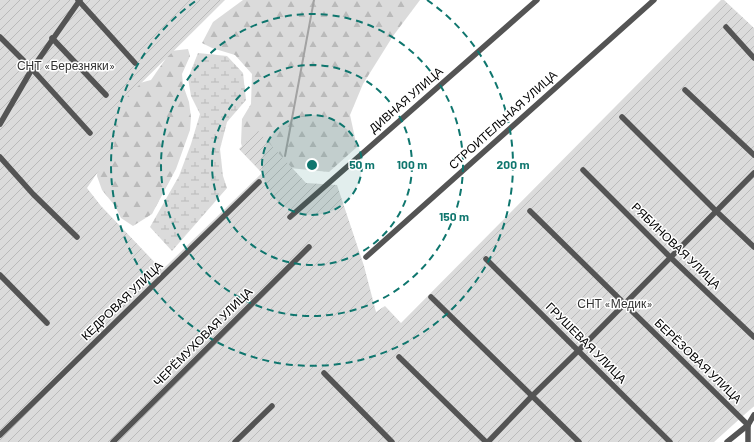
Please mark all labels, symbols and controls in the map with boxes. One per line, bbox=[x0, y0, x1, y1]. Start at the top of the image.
park label: СНТ «Березняки» bbox=[17, 58, 115, 73]
street label: ДИВНАЯ УЛИЦА bbox=[366, 63, 446, 136]
street label: СТРОИТЕЛЬНАЯ УЛИЦА bbox=[445, 67, 560, 172]
text: 50 m bbox=[349, 157, 375, 171]
text: 100 m bbox=[397, 157, 427, 171]
text: 200 m bbox=[497, 157, 529, 171]
centre of rings bbox=[305, 158, 319, 172]
street label: РЯБИНОВАЯ УЛИЦА bbox=[629, 199, 724, 292]
text: 150 m bbox=[439, 209, 469, 223]
street label: КЕДРОВАЯ УЛИЦА bbox=[78, 258, 166, 343]
street label: ЧЕРЁМУХОВАЯ УЛИЦА bbox=[150, 284, 255, 389]
park label: СНТ «Медик» bbox=[577, 296, 653, 311]
street label: ГРУШЕВАЯ УЛИЦА bbox=[543, 299, 630, 386]
street label: БЕРЁЗОВАЯ УЛИЦА bbox=[652, 315, 745, 406]

